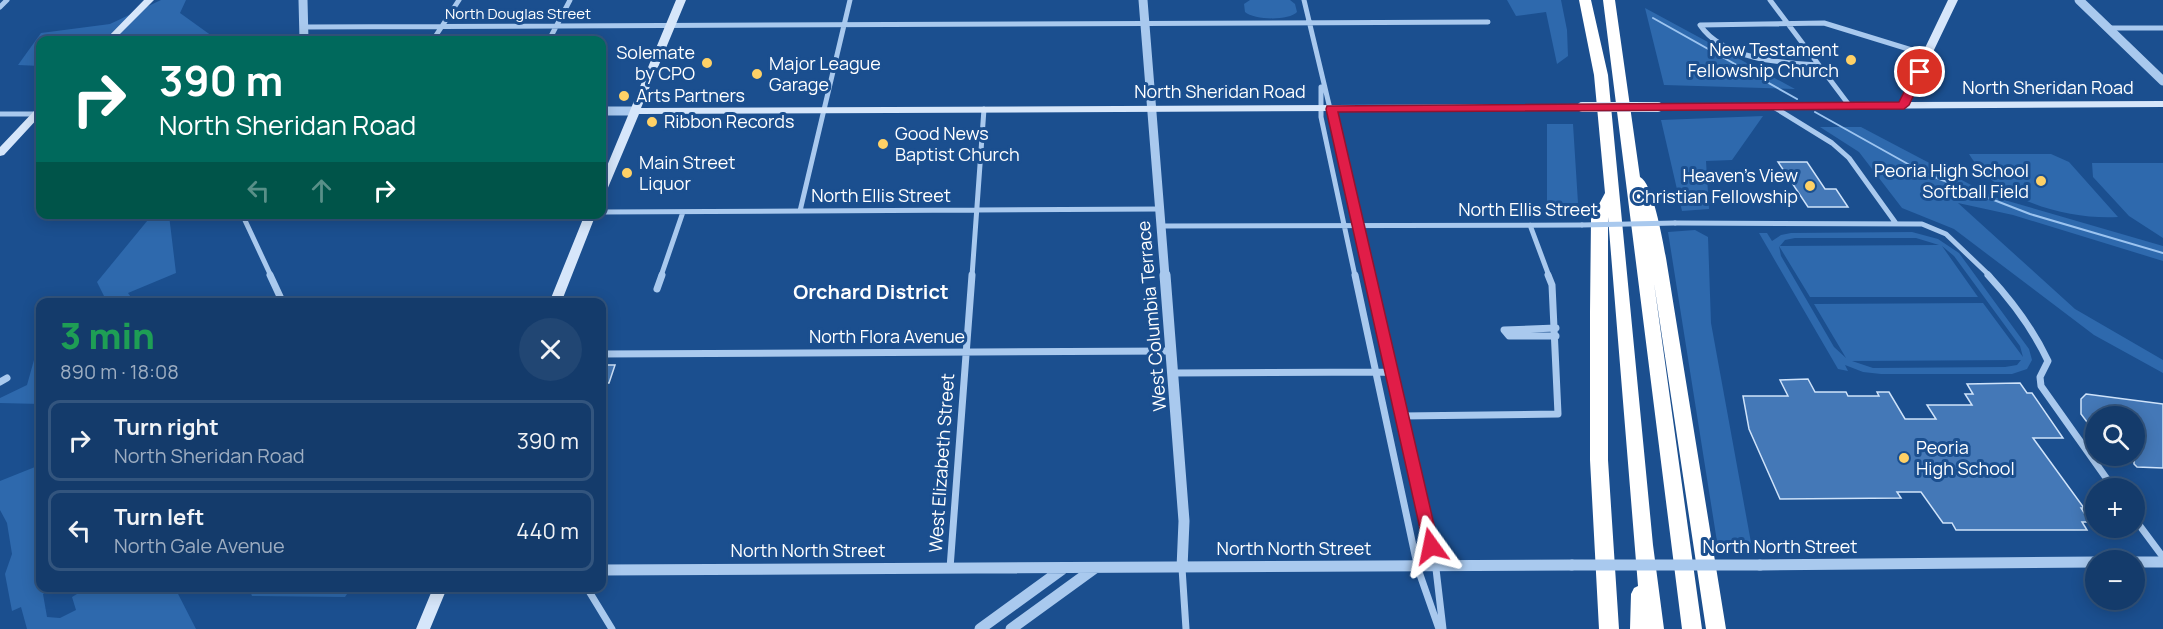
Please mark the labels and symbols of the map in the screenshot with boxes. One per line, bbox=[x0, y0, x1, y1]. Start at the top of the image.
street label: North Douglas Street bbox=[445, 3, 591, 24]
place label: New Testament Fellowship Church bbox=[1688, 37, 1839, 82]
place label: Solemate by CPO bbox=[616, 40, 695, 85]
pin bbox=[1894, 46, 1945, 97]
place label: Major League Garage bbox=[769, 51, 881, 96]
marker: New Testament Fellowship Church bbox=[1844, 53, 1858, 67]
marker: Solemate by CPO bbox=[700, 56, 714, 70]
marker: Major League Garage bbox=[750, 67, 764, 81]
street label: North Sheridan Road bbox=[1962, 75, 2134, 99]
street label: North Sheridan Road bbox=[1134, 79, 1306, 103]
place label: Arts Partners bbox=[636, 83, 745, 107]
marker: Arts Partners bbox=[617, 89, 631, 103]
place label: Ribbon Records bbox=[664, 109, 794, 133]
marker: Ribbon Records bbox=[645, 115, 659, 129]
place label: Good News Baptist Church bbox=[895, 121, 1020, 166]
marker: Good News Baptist Church bbox=[876, 137, 890, 151]
place label: Main Street Liquor bbox=[639, 150, 736, 195]
place label: Peoria High School Softball Field bbox=[1874, 158, 2029, 203]
place label: Heaven's View Christian Fellowship bbox=[1632, 163, 1798, 208]
marker: Main Street Liquor bbox=[620, 166, 634, 180]
marker: Peoria High School Softball Field bbox=[2034, 174, 2048, 188]
marker: Heaven's View Christian Fellowship bbox=[1803, 179, 1817, 193]
street label: North Ellis Street bbox=[811, 183, 951, 207]
street label: North Ellis Street bbox=[1458, 197, 1598, 221]
street label: West Columbia Terrace bbox=[1131, 220, 1171, 412]
district label: Orchard District bbox=[793, 278, 949, 305]
street label: North Flora Avenue bbox=[809, 324, 965, 348]
street label: West Elizabeth Street bbox=[923, 372, 959, 553]
place label: Peoria High School bbox=[1916, 435, 2015, 480]
marker: Peoria High School bbox=[1897, 451, 1911, 465]
position arrow bbox=[1399, 514, 1463, 578]
street label: North North Street bbox=[1703, 534, 1857, 558]
street label: North North Street bbox=[1217, 536, 1371, 560]
street label: North North Street bbox=[731, 538, 885, 562]

